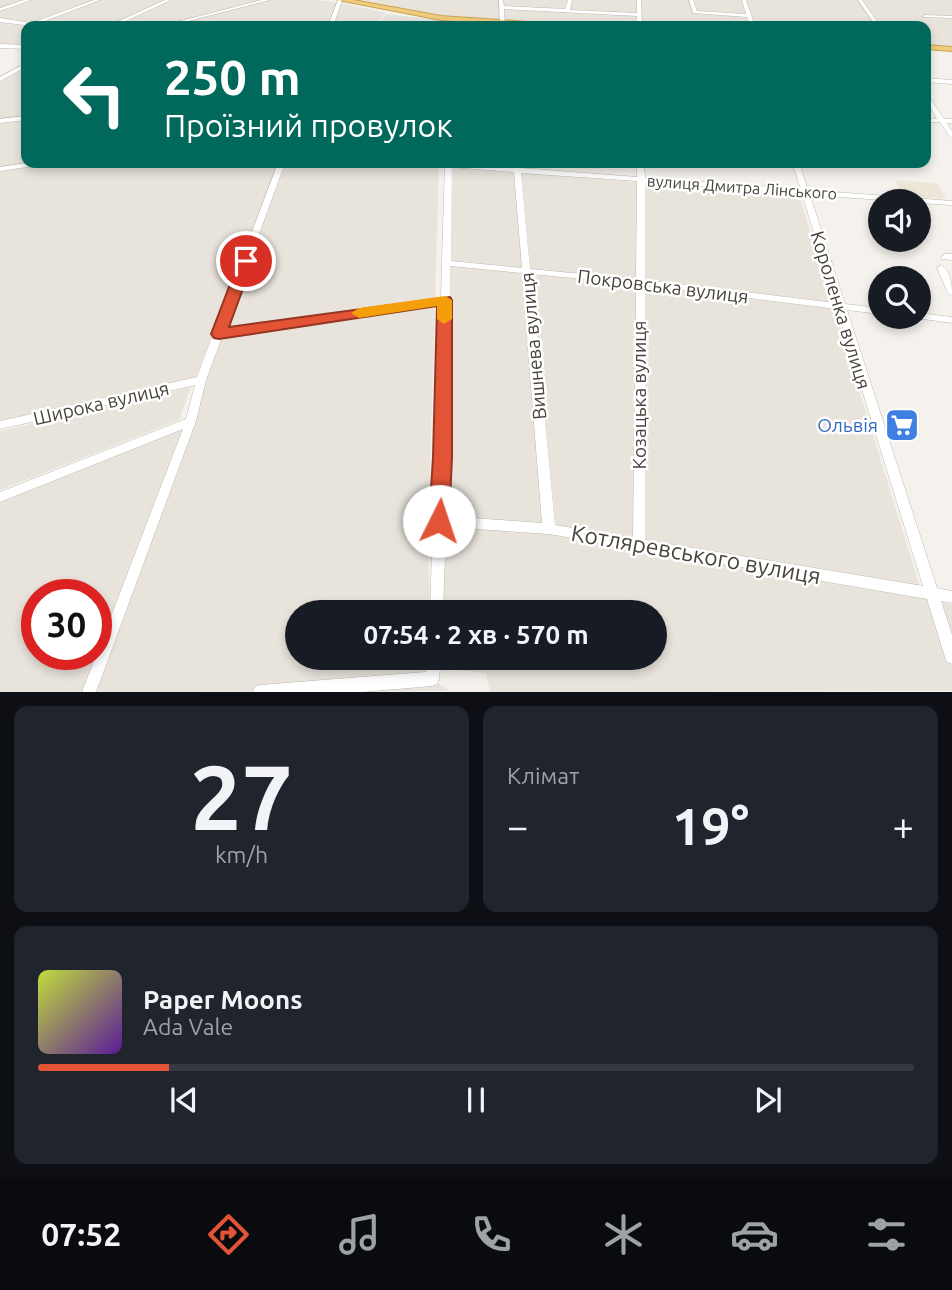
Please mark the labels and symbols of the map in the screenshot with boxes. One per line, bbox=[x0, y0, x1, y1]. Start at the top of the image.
street label: вулиця Дмитра Лінського bbox=[646, 171, 838, 203]
street label: Короленка вулиця bbox=[806, 228, 876, 392]
pin bbox=[216, 231, 276, 291]
street label: Покровська вулиця bbox=[576, 265, 750, 307]
street label: Вишнева вулиця bbox=[516, 271, 550, 421]
street label: Козацька вулиця bbox=[628, 321, 650, 469]
street label: Широка вулиця bbox=[31, 377, 171, 429]
supermarket icon: Ольвія bbox=[883, 406, 921, 444]
place label: Ольвія bbox=[817, 414, 878, 436]
position arrow bbox=[402, 484, 476, 558]
street label: Котляревського вулиця bbox=[569, 520, 823, 588]
speed limit sign: 30 bbox=[21, 579, 112, 670]

